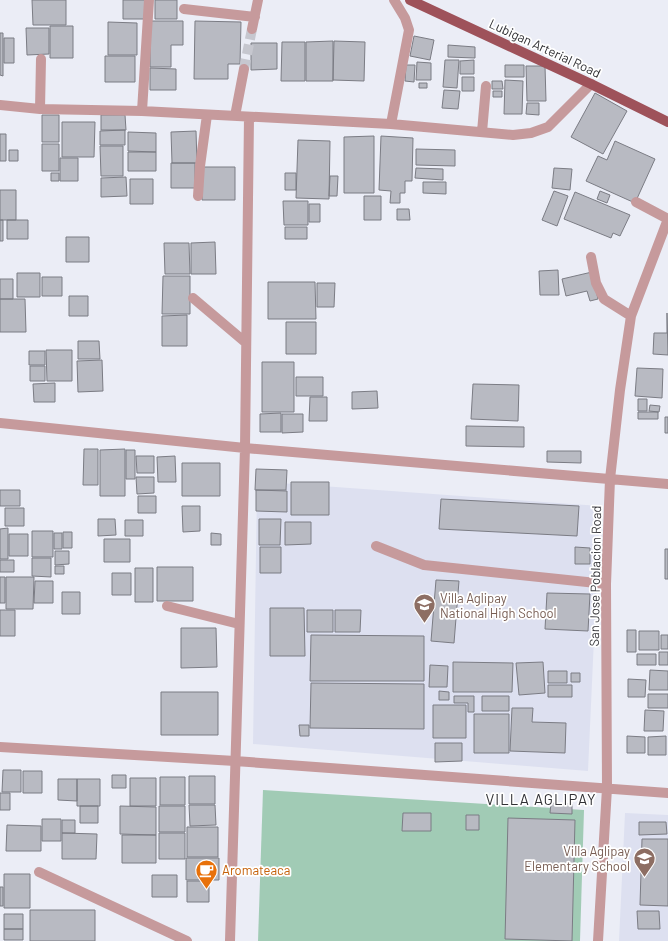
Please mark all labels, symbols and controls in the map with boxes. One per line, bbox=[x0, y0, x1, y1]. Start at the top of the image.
street label: Lubigan Arterial Road bbox=[487, 15, 603, 81]
street label: San Jose Poblacion Road bbox=[586, 505, 604, 647]
place label: Villa Aglipay National High School bbox=[440, 590, 557, 621]
school or university icon: Villa Aglipay National High School bbox=[412, 592, 438, 625]
district label: VILLA AGLIPAY bbox=[485, 790, 597, 808]
place label: Villa Aglipay Elementary School bbox=[524, 843, 630, 874]
school or university icon: Villa Aglipay Elementary School bbox=[632, 845, 658, 878]
cafe icon: Aromateaca bbox=[193, 857, 219, 890]
place label: Aromateaca bbox=[222, 862, 290, 878]

